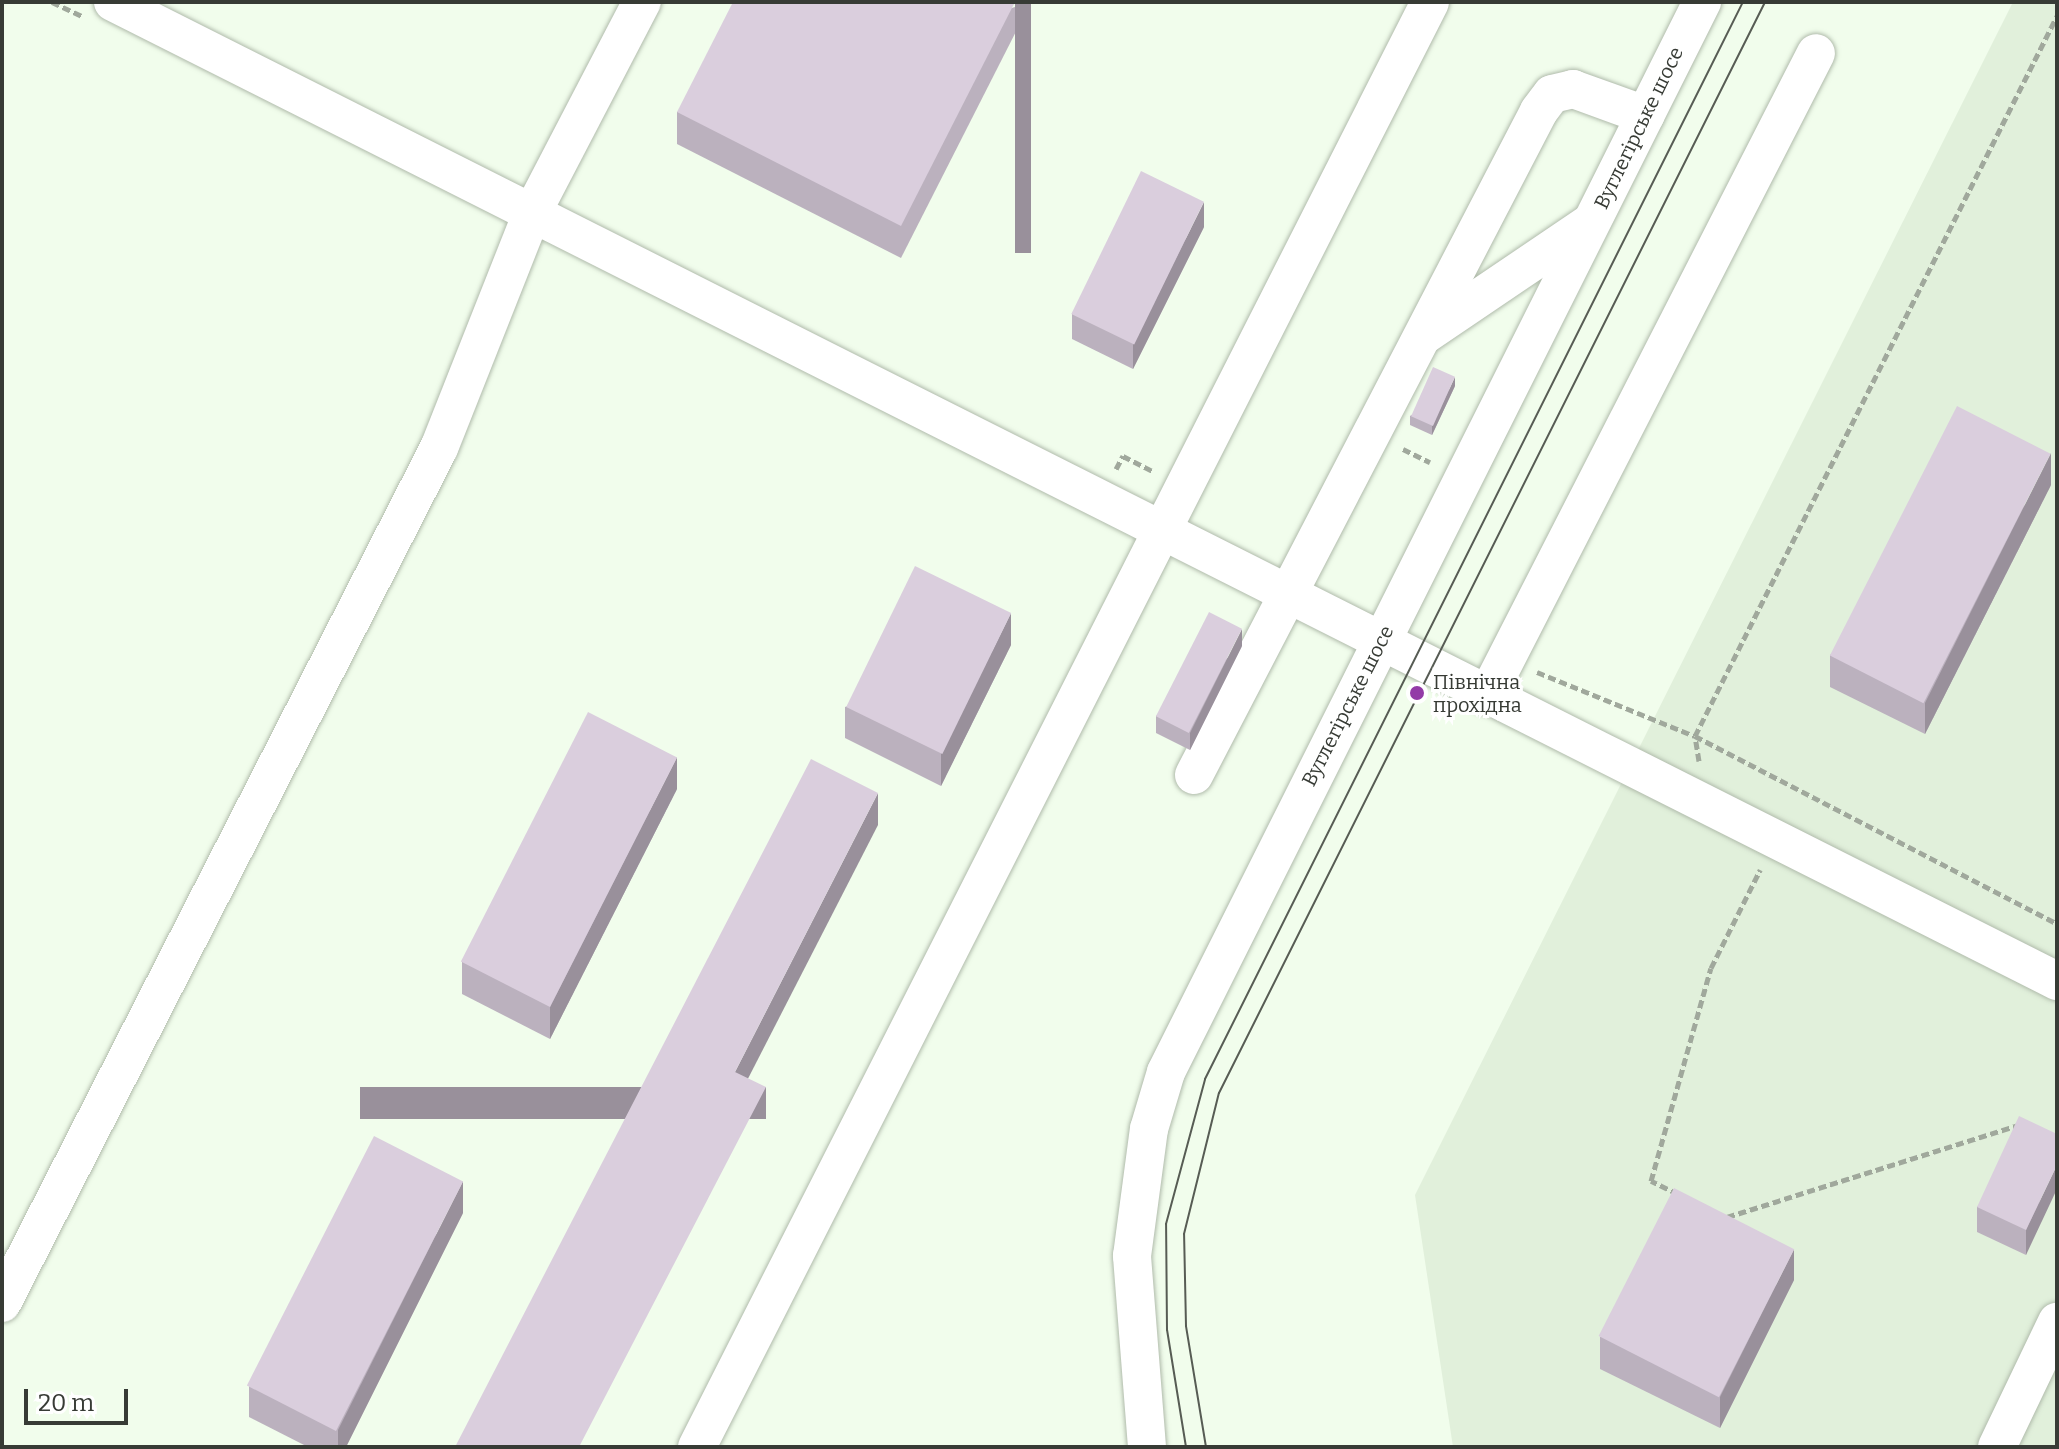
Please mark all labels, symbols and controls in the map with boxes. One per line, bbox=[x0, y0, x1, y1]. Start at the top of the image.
street label: Вуглегірське шосе bbox=[1589, 43, 1689, 213]
street label: Вуглегірське шосе bbox=[1297, 622, 1399, 790]
place label: Північна прохідна bbox=[1433, 670, 1522, 717]
marker: Північна прохідна bbox=[1408, 684, 1426, 702]
scale bar bbox=[28, 1373, 132, 1423]
text: 20 m bbox=[38, 1389, 94, 1417]

